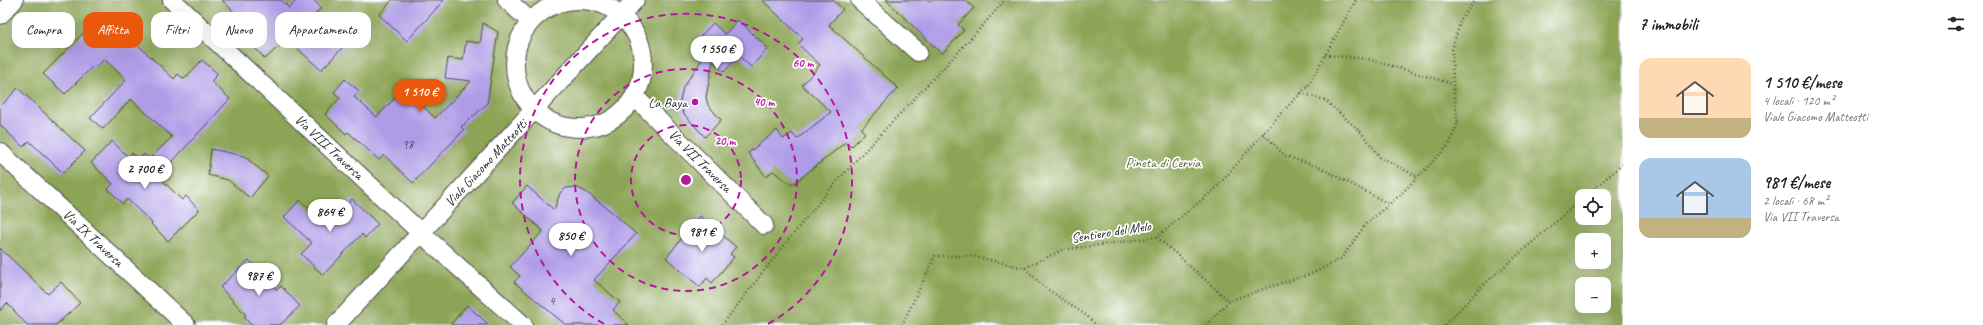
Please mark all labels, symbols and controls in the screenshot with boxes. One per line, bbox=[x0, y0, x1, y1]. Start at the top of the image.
chip: Compra bbox=[12, 12, 75, 48]
chip: Affitta bbox=[83, 12, 143, 48]
chip: Filtri bbox=[151, 12, 203, 48]
chip: Nuovo bbox=[211, 12, 267, 48]
chip: Appartamento bbox=[275, 12, 371, 48]
icon: filters bbox=[1945, 13, 1967, 35]
text: 7 immobili bbox=[1639, 14, 1698, 35]
pin: 1 550 € bbox=[680, 36, 754, 70]
text: 1 550 € bbox=[699, 41, 735, 57]
text: 60 m bbox=[793, 55, 815, 71]
text: 1 510 €/mese bbox=[1763, 72, 1842, 93]
icon: home bbox=[1671, 74, 1719, 122]
pin: 1 510 € bbox=[383, 79, 457, 113]
text: 1 510 € bbox=[402, 84, 438, 100]
text: 4 locali · 120 m² bbox=[1763, 93, 1834, 109]
place label: La Baya bbox=[648, 94, 688, 111]
text: 40 m bbox=[754, 94, 775, 110]
marker: La Baya bbox=[690, 97, 700, 107]
text: Viale Giacomo Matteotti bbox=[1763, 109, 1868, 125]
street label: Via VIII Traversa bbox=[291, 111, 368, 184]
street label: Viale Giacomo Matteotti bbox=[441, 114, 532, 210]
street label: Via VII Traversa bbox=[665, 126, 736, 197]
text: 20 m bbox=[715, 133, 736, 149]
house number: 98 bbox=[403, 137, 415, 153]
park label: Pineta di Cervia bbox=[1126, 154, 1201, 171]
pin: 2 700 € bbox=[108, 156, 182, 190]
text: 2 700 € bbox=[127, 161, 163, 177]
text: 981 €/mese bbox=[1763, 172, 1830, 193]
centre of rings bbox=[679, 173, 693, 187]
icon: home bbox=[1671, 174, 1719, 222]
map controls bbox=[1575, 189, 1611, 313]
button: locate bbox=[1575, 189, 1611, 225]
text: 2 locali · 68 m² bbox=[1763, 193, 1828, 209]
pin: 864 € bbox=[302, 199, 358, 233]
text: 864 € bbox=[317, 204, 343, 220]
street label: Via IX Traversa bbox=[59, 206, 128, 271]
text: Via VII Traversa bbox=[1763, 209, 1839, 225]
street label: Sentiero del Melo bbox=[1070, 217, 1153, 247]
pin: 981 € bbox=[674, 219, 730, 253]
pin: 850 € bbox=[543, 223, 599, 257]
text: 981 € bbox=[689, 224, 715, 240]
text: 850 € bbox=[558, 228, 584, 244]
button: + bbox=[1575, 233, 1611, 269]
pin: 987 € bbox=[231, 263, 287, 297]
text: 987 € bbox=[246, 268, 272, 284]
button: − bbox=[1575, 277, 1611, 313]
house number: 4 bbox=[549, 293, 556, 309]

